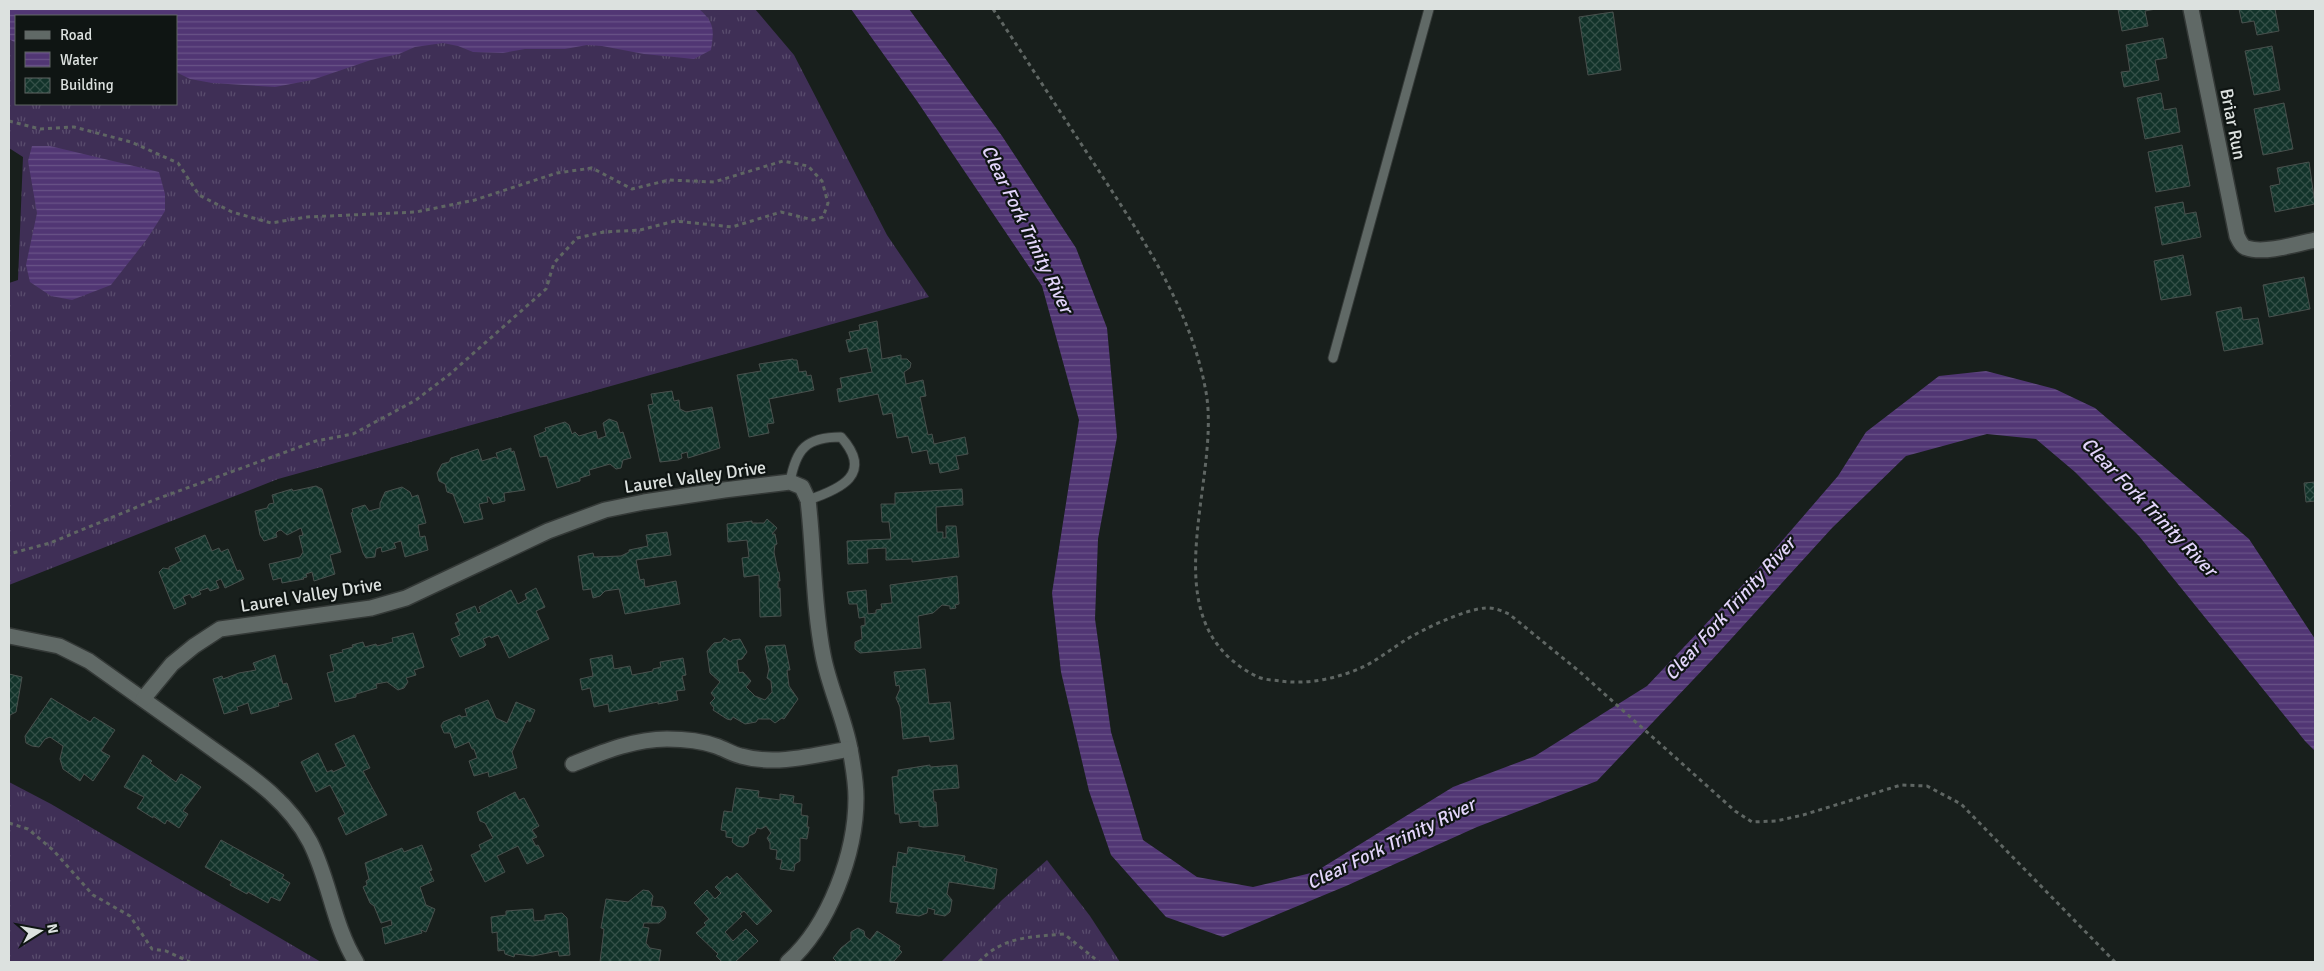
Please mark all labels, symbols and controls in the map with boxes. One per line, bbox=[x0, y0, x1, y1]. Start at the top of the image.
legend bbox=[15, 15, 178, 105]
text: Road bbox=[60, 26, 92, 44]
text: Water bbox=[60, 51, 98, 69]
text: Building bbox=[60, 76, 114, 94]
street label: Briar Run bbox=[2215, 86, 2251, 162]
water label: Clear Fork Trinity River bbox=[976, 141, 1080, 320]
water label: Clear Fork Trinity River bbox=[2076, 432, 2224, 584]
street label: Laurel Valley Drive bbox=[623, 456, 767, 498]
water label: Clear Fork Trinity River bbox=[1659, 530, 1803, 686]
street label: Laurel Valley Drive bbox=[239, 573, 383, 617]
water label: Clear Fork Trinity River bbox=[1303, 791, 1482, 895]
north arrow bbox=[15, 906, 65, 956]
text: N bbox=[43, 922, 62, 935]

